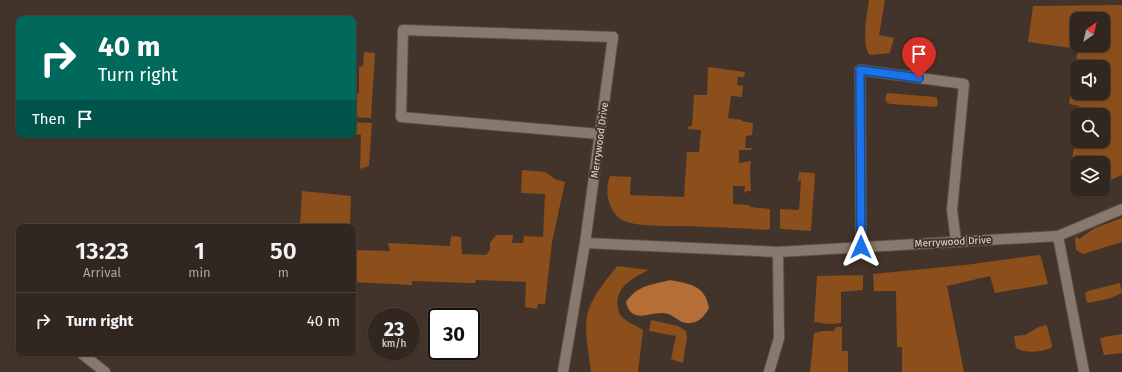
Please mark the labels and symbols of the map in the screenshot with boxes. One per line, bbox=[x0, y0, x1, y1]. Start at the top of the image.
north arrow bbox=[1070, 12, 1110, 52]
pin bbox=[902, 37, 936, 78]
street label: Merrywood Drive bbox=[589, 101, 611, 179]
position arrow bbox=[840, 226, 882, 268]
street label: Merrywood Drive bbox=[914, 234, 992, 250]
speed limit sign: 30 bbox=[428, 308, 480, 360]

